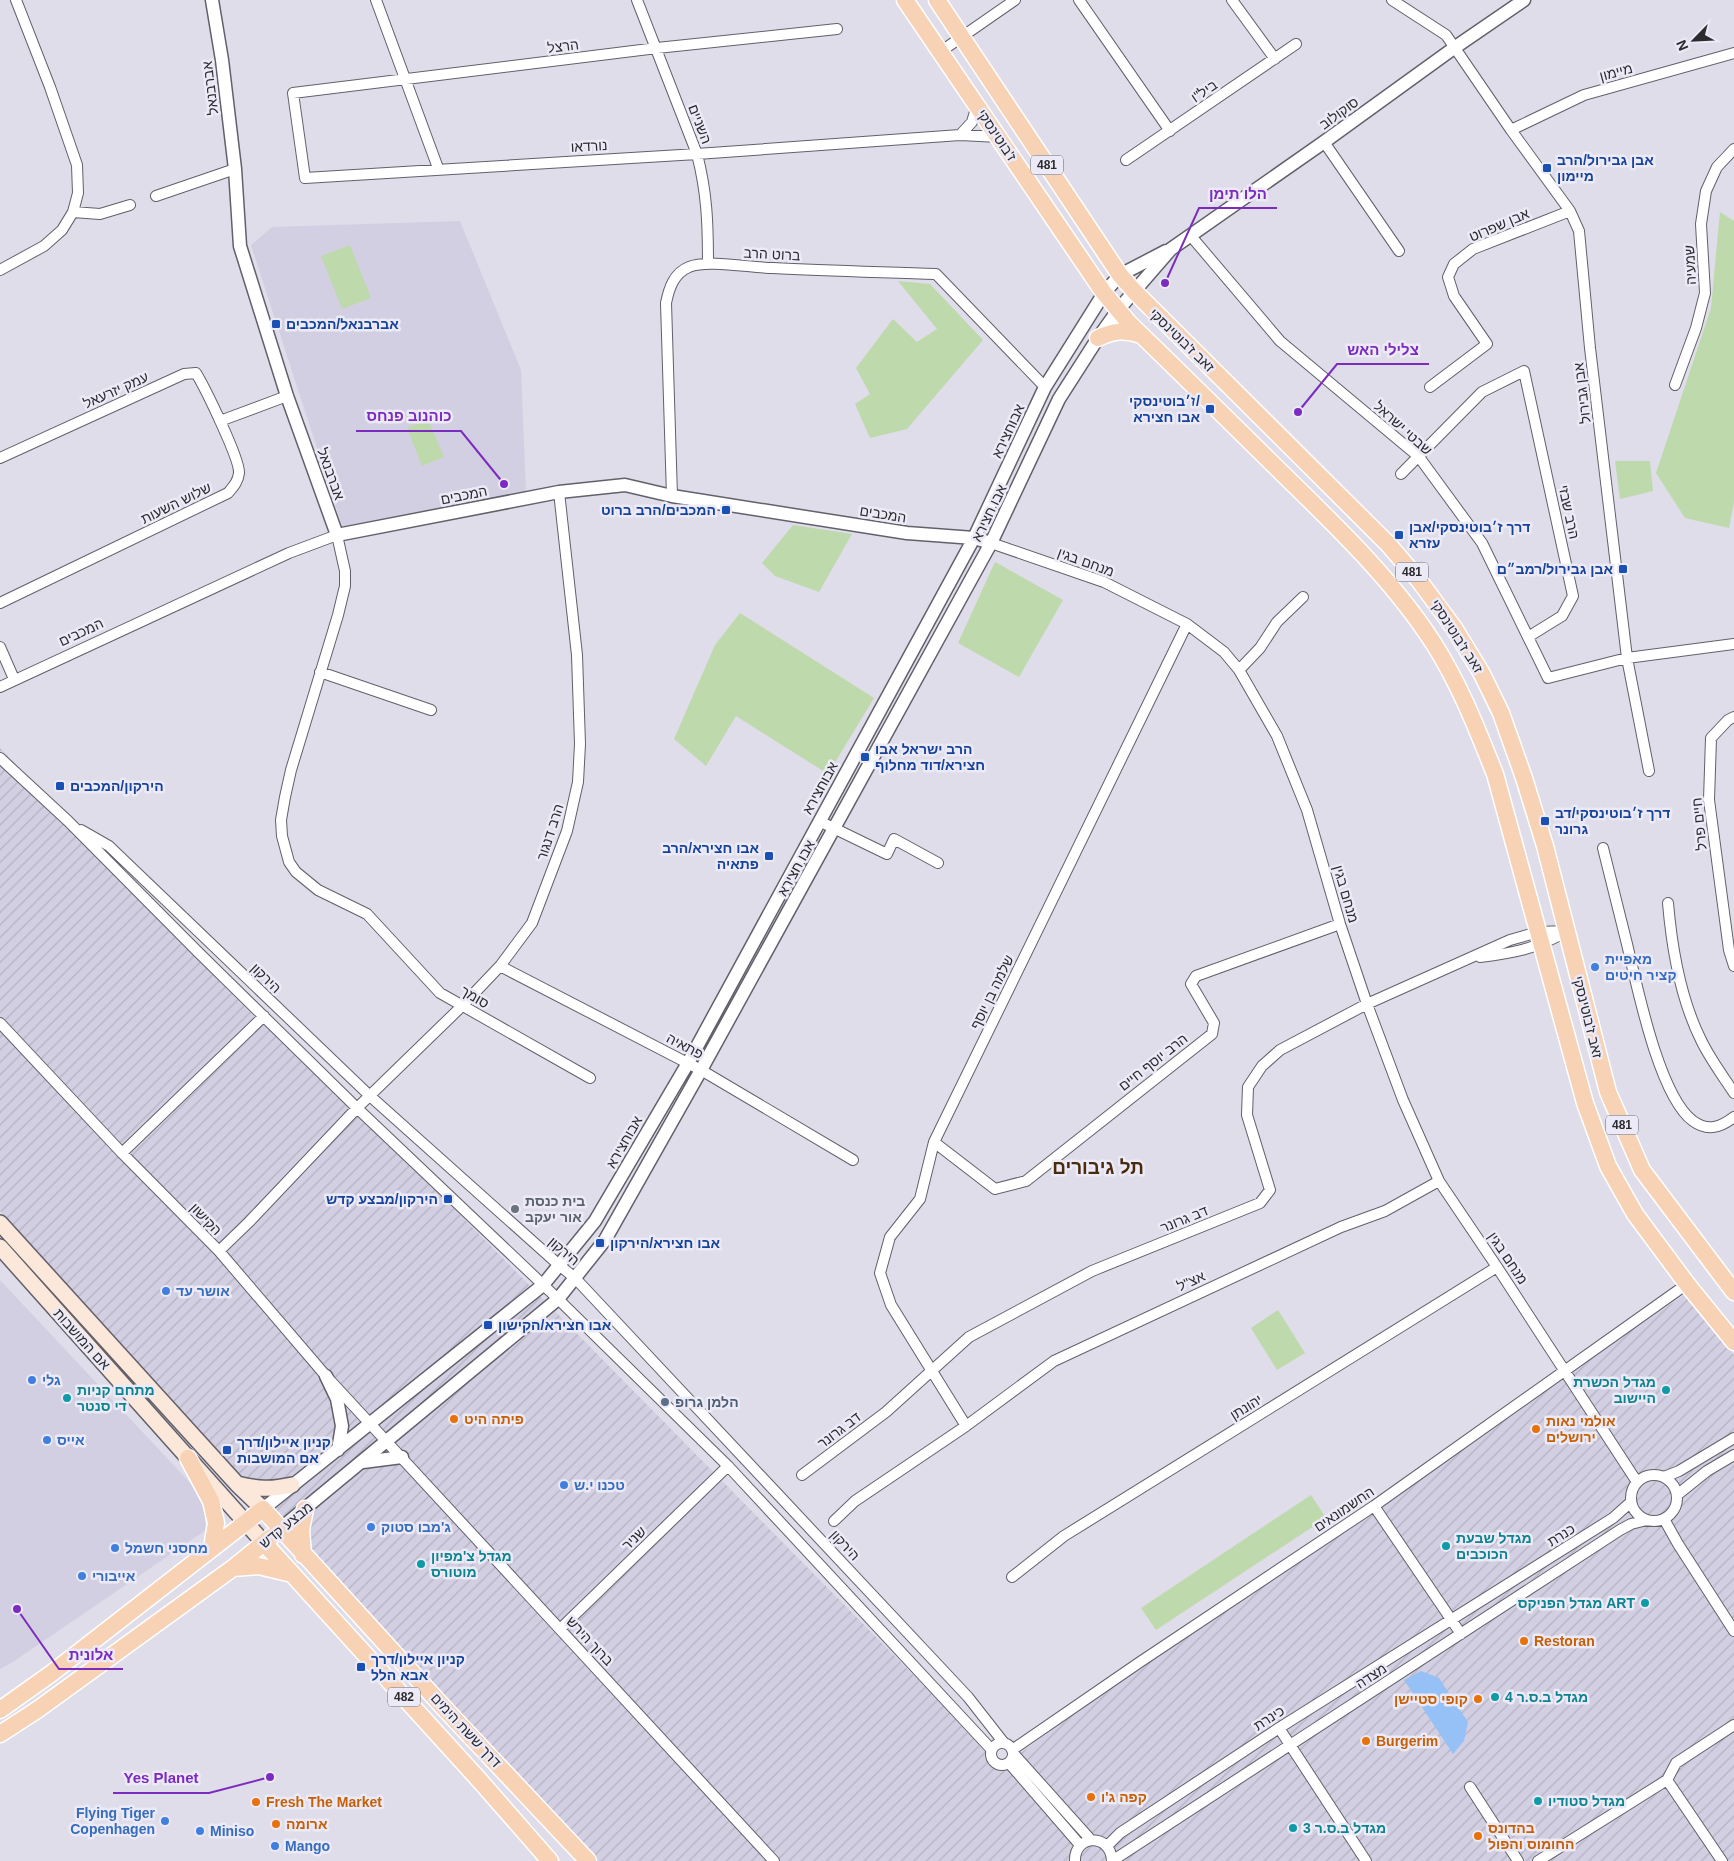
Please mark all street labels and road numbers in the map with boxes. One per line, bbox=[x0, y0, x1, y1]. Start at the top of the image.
street label: הרצל bbox=[546, 36, 580, 56]
street label: אברבנאל bbox=[199, 60, 221, 116]
street label: מיימון bbox=[1598, 60, 1634, 84]
street label: ביל"ו bbox=[1188, 77, 1220, 105]
street label: סוקולוב bbox=[1316, 94, 1362, 132]
street label: השניים bbox=[685, 102, 715, 146]
street label: ז'בוטינסקי bbox=[974, 106, 1020, 164]
street label: נורדאו bbox=[570, 137, 608, 155]
road number: 481 bbox=[1031, 156, 1063, 174]
street label: אבן שפרוט bbox=[1467, 205, 1532, 245]
street label: ברוט הרב bbox=[743, 245, 801, 263]
street label: שמעיה bbox=[1681, 245, 1699, 285]
street label: זאב ז'בוטינסקי bbox=[1146, 305, 1218, 375]
street label: אבן גבירול bbox=[1570, 361, 1594, 424]
street label: עמק יזרעאל bbox=[81, 369, 151, 411]
street label: שבטי ישראל bbox=[1371, 398, 1435, 458]
street label: אבוחצירא bbox=[989, 401, 1027, 460]
street label: אברבנאל bbox=[314, 446, 348, 502]
street label: שלוש השעות bbox=[138, 479, 214, 527]
street label: אבו חצירא bbox=[968, 482, 1010, 544]
street label: המכבים bbox=[439, 483, 489, 507]
street label: הרב שבזי bbox=[1555, 483, 1583, 541]
street label: המכבים bbox=[858, 502, 908, 526]
street label: מנחם בגין bbox=[1055, 544, 1117, 580]
road number: 481 bbox=[1396, 562, 1428, 582]
street label: זאב ז'בוטינסקי bbox=[1427, 596, 1487, 676]
street label: המכבים bbox=[56, 615, 106, 649]
street label: אבוחצירא bbox=[799, 759, 841, 817]
street label: חיים פרל bbox=[1688, 797, 1710, 851]
street label: הרב דנגור bbox=[533, 802, 567, 862]
street label: אבו חצירא bbox=[774, 837, 818, 899]
street label: מנחם בגין bbox=[1330, 863, 1362, 925]
street label: שלמה בן יוסף bbox=[967, 952, 1017, 1032]
street label: הירקון bbox=[248, 960, 284, 996]
street label: זאב ז'בוטינסקי bbox=[1570, 974, 1606, 1060]
street label: סומך bbox=[458, 983, 492, 1011]
street label: פתאיה bbox=[664, 1030, 706, 1062]
street label: הרב יוסף חיים bbox=[1115, 1030, 1191, 1094]
street label: אבוחצירא bbox=[603, 1113, 645, 1171]
road number: 481 bbox=[1606, 1116, 1638, 1134]
street label: הקישון bbox=[187, 1200, 225, 1238]
street label: דב גרונר bbox=[1158, 1202, 1210, 1236]
street label: מנחם בגין bbox=[1485, 1229, 1531, 1287]
street label: הירקון bbox=[545, 1233, 583, 1269]
street label: אצ"ל bbox=[1175, 1268, 1208, 1294]
street label: אם המושבות bbox=[51, 1305, 114, 1373]
street label: יהונתן bbox=[1227, 1391, 1265, 1423]
street label: דב גרונר bbox=[814, 1409, 864, 1451]
street label: החשמונאים bbox=[1311, 1483, 1377, 1535]
street label: מבצע קדש bbox=[256, 1499, 316, 1551]
street label: כנרת bbox=[1544, 1520, 1578, 1550]
street label: שניר bbox=[619, 1523, 649, 1553]
street label: הירקון bbox=[827, 1527, 863, 1563]
street label: ברוך הירש bbox=[563, 1613, 617, 1669]
street label: מצדה bbox=[1353, 1660, 1389, 1692]
road number: 482 bbox=[388, 1688, 420, 1706]
street label: דרך ששת הימים bbox=[428, 1690, 504, 1770]
street label: כינרת bbox=[1251, 1702, 1287, 1734]

